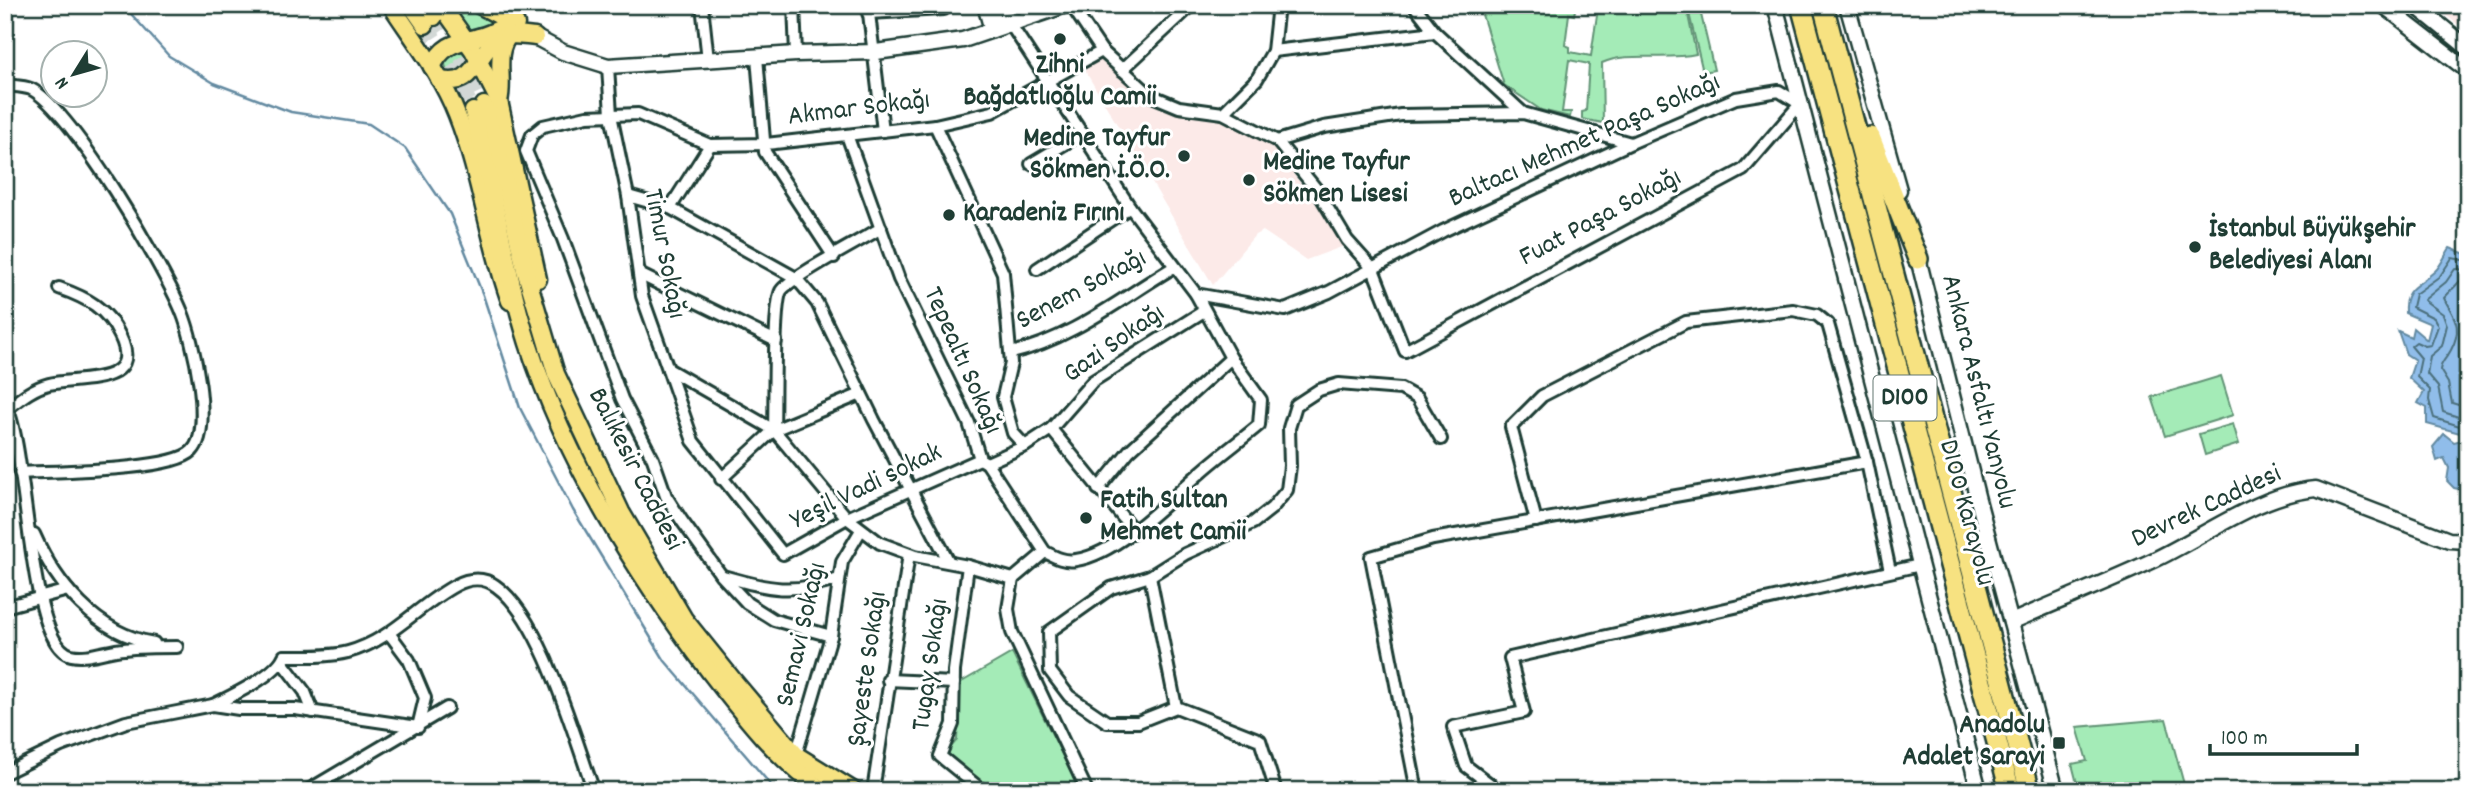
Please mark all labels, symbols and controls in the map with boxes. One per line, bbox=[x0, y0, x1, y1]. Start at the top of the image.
marker: Zihni Bağdatlıoğlu Camii bbox=[1052, 31, 1068, 47]
north arrow bbox=[38, 38, 108, 108]
place label: Zihni Bağdatlıoğlu Camii bbox=[963, 47, 1157, 119]
street label: Baltacı Mehmet Paşa Sokağı bbox=[1443, 64, 1727, 220]
text: N bbox=[50, 70, 77, 94]
street label: Akmar Sokağı bbox=[786, 81, 932, 139]
place label: Medine Tayfur Sökmen İ.Ö.O. bbox=[1023, 120, 1171, 192]
place label: Medine Tayfur Sökmen Lisesi bbox=[1263, 144, 1410, 216]
marker: Medine Tayfur Sökmen İ.Ö.O. bbox=[1176, 148, 1192, 164]
street label: Fuat Paşa Sokağı bbox=[1513, 159, 1689, 279]
marker: Medine Tayfur Sökmen Lisesi bbox=[1241, 172, 1257, 188]
street label: Timur Sokağı bbox=[631, 186, 695, 322]
place label: Karadeniz Fırını bbox=[963, 195, 1124, 235]
marker: Karadeniz Fırını bbox=[941, 207, 957, 223]
place label: İstanbul Büyükşehir Belediyesi Alanı bbox=[2209, 211, 2416, 283]
marker: İstanbul Büyükşehir Belediyesi Alanı bbox=[2187, 239, 2203, 255]
street label: Senem Sokağı bbox=[1010, 240, 1154, 342]
street label: Ankara Asfaltı Yanyolu bbox=[1929, 271, 2025, 513]
street label: Tepealtı Sokağı bbox=[911, 281, 1011, 441]
street label: Gazi Sokağı bbox=[1056, 295, 1174, 395]
road number: D100 bbox=[1874, 376, 1937, 420]
street label: Balıkesir Caddesi bbox=[576, 382, 692, 558]
street label: Yeşil Vadi sokak bbox=[784, 434, 950, 542]
street label: D100 Karayolu bbox=[1926, 436, 2004, 590]
street label: Devrek Caddesi bbox=[2125, 456, 2289, 560]
place label: Fatih Sultan Mehmet Camii bbox=[1100, 482, 1246, 554]
marker: Fatih Sultan Mehmet Camii bbox=[1078, 510, 1094, 526]
street label: Semavi Sokağı bbox=[767, 559, 839, 711]
street label: Şayeste Sokağı bbox=[838, 589, 900, 749]
street label: Tugay Sokağı bbox=[903, 596, 961, 734]
place label: Anadolu Adalet Sarayi bbox=[1902, 707, 2045, 779]
scale bar bbox=[2210, 712, 2358, 756]
text: 100 m bbox=[2221, 725, 2268, 755]
marker: Anadolu Adalet Sarayi bbox=[2051, 735, 2067, 751]

